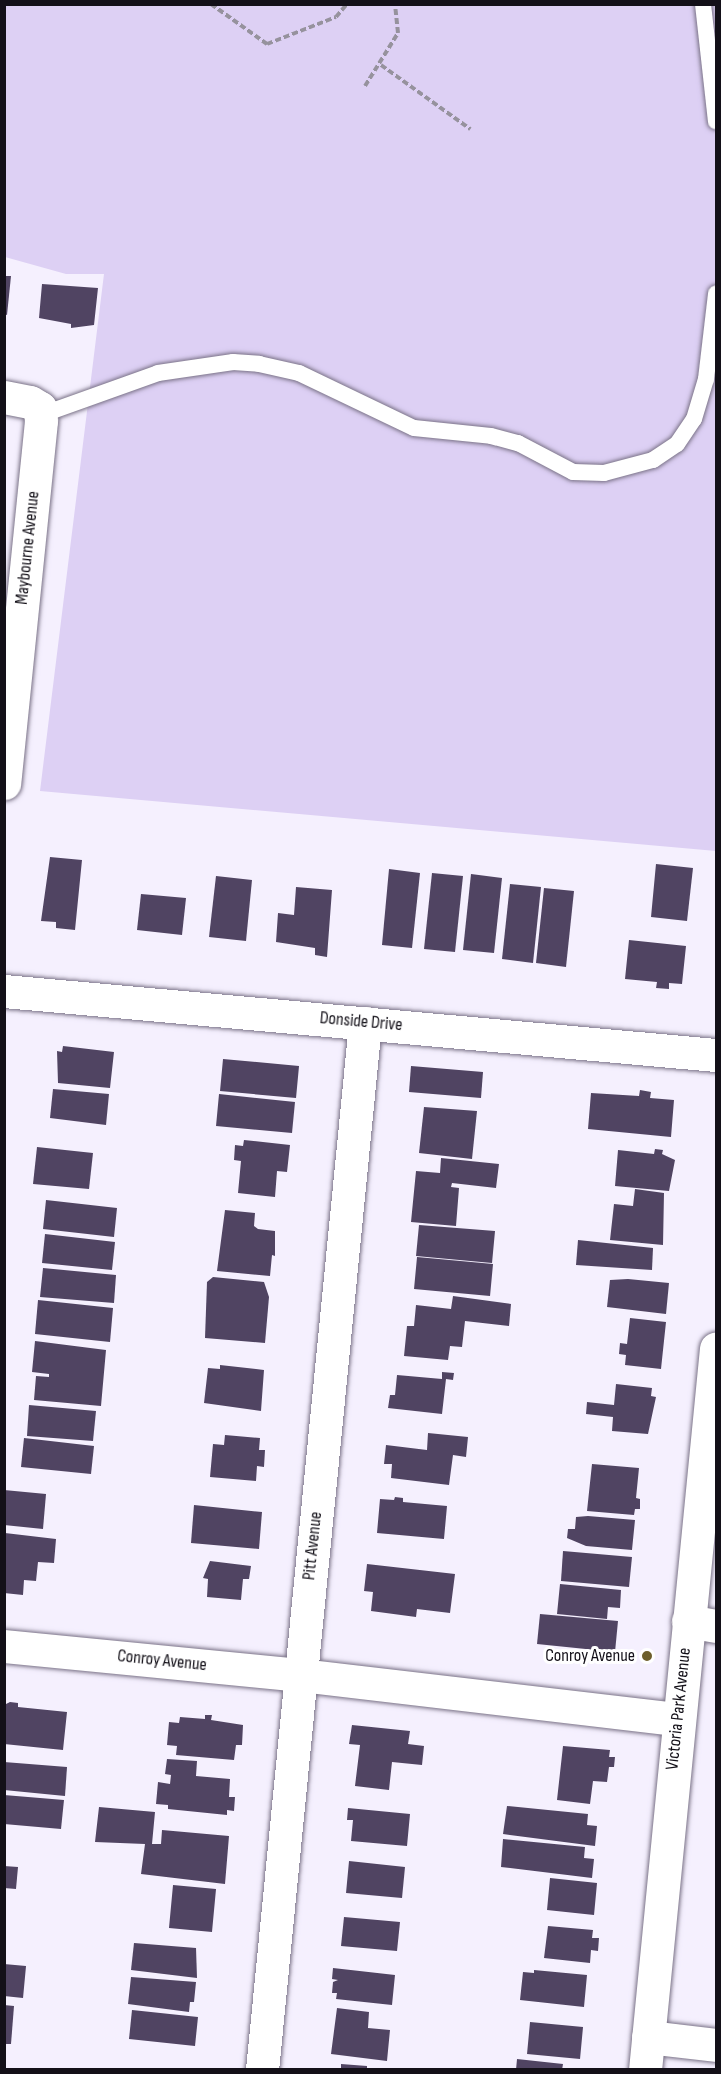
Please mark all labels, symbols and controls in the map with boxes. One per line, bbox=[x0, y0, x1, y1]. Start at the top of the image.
street label: Maybourne Avenue bbox=[11, 490, 45, 606]
street label: Donside Drive bbox=[319, 1008, 403, 1036]
street label: Pitt Avenue bbox=[299, 1511, 327, 1581]
place label: Conroy Avenue bbox=[545, 1645, 635, 1667]
street label: Conroy Avenue bbox=[116, 1646, 208, 1676]
street label: Victoria Park Avenue bbox=[662, 1647, 696, 1771]
marker: Conroy Avenue bbox=[640, 1649, 654, 1663]

